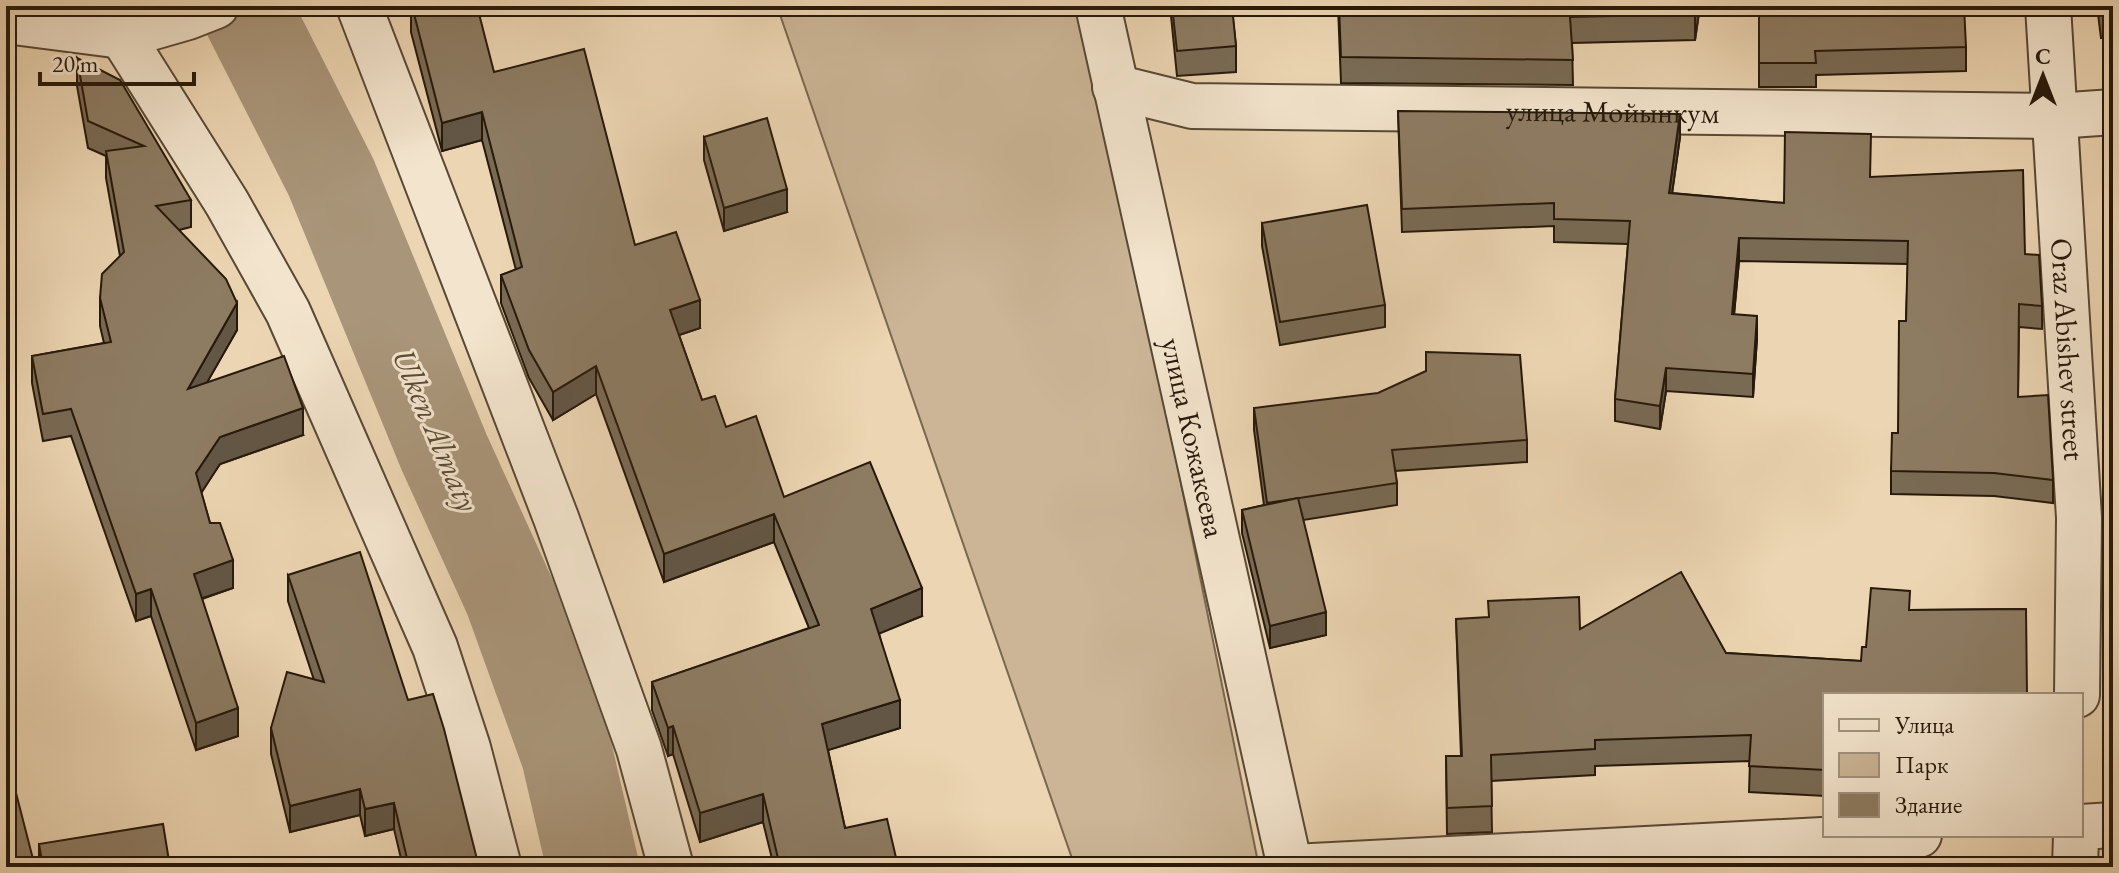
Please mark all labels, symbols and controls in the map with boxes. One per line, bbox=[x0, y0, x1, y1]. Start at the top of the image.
scale bar bbox=[40, 36, 194, 86]
north arrow bbox=[2003, 36, 2083, 116]
text: С bbox=[2035, 42, 2051, 71]
text: 20 m bbox=[52, 48, 99, 79]
street label: улица Мойынкум bbox=[1506, 90, 1720, 132]
street label: Oraz Abishev street bbox=[2043, 237, 2095, 462]
street label: улица Кожакеева bbox=[1153, 334, 1235, 541]
water label: Ulken Almaty bbox=[383, 342, 489, 518]
legend bbox=[1823, 693, 2083, 837]
text: Улица bbox=[1894, 709, 1954, 740]
text: Парк bbox=[1895, 749, 1949, 780]
text: Здание bbox=[1895, 789, 1962, 820]

